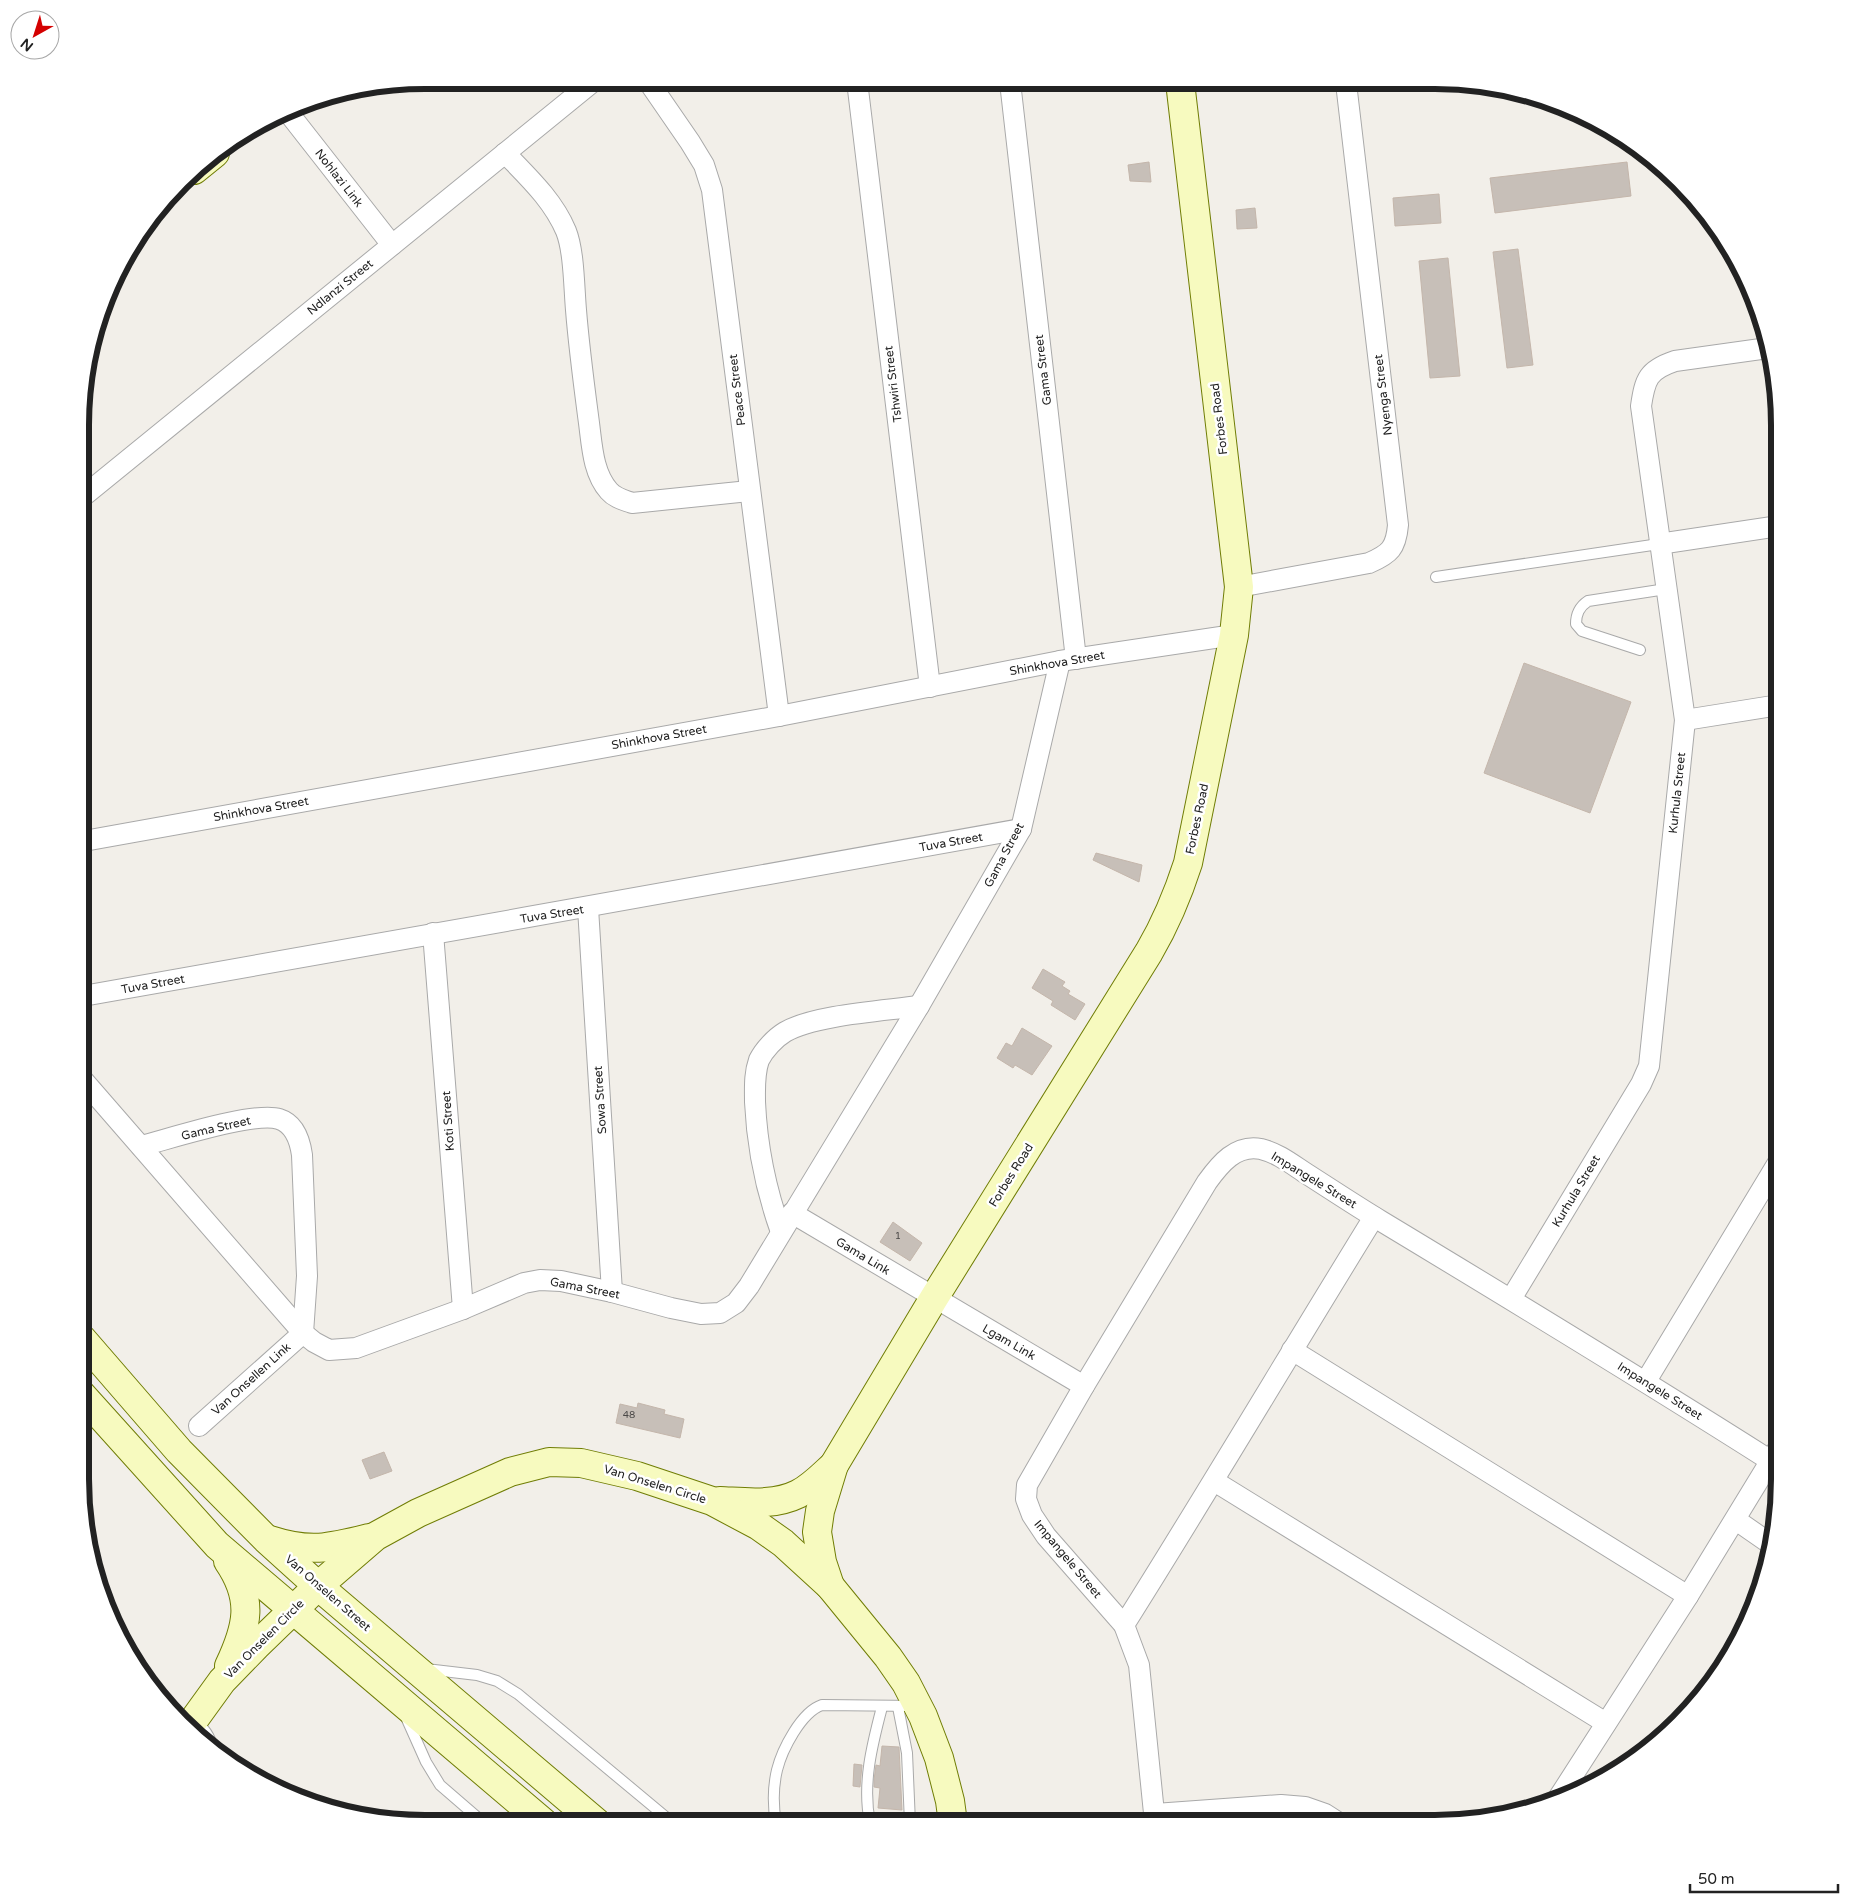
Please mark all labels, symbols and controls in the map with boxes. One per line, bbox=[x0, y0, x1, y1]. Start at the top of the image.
north arrow bbox=[10, 10, 60, 60]
text: N bbox=[17, 35, 37, 55]
street label: Nohlazi Link bbox=[312, 146, 366, 210]
street label: Ndlanzi Street bbox=[304, 256, 376, 318]
street label: Gama Street bbox=[1032, 334, 1054, 406]
street label: Tshwiri Street bbox=[881, 345, 905, 423]
street label: Peace Street bbox=[726, 353, 748, 427]
street label: Nyenga Street bbox=[1371, 353, 1395, 436]
street label: Forbes Road bbox=[1208, 382, 1230, 456]
street label: Shinkhova Street bbox=[1008, 648, 1106, 678]
street label: Shinkhova Street bbox=[610, 722, 708, 752]
street label: Kurhula Street bbox=[1666, 751, 1688, 834]
street label: Forbes Road bbox=[1183, 782, 1211, 856]
street label: Shinkhova Street bbox=[212, 794, 310, 824]
street label: Gama Street bbox=[981, 820, 1027, 890]
street label: Tuva Street bbox=[918, 829, 984, 854]
street label: Tuva Street bbox=[519, 902, 585, 926]
street label: Tuva Street bbox=[120, 971, 186, 996]
street label: Sowa Street bbox=[591, 1065, 609, 1135]
street label: Koti Street bbox=[439, 1090, 457, 1152]
street label: Gama Street bbox=[180, 1113, 253, 1143]
street label: Forbes Road bbox=[986, 1141, 1036, 1209]
street label: Impangele Street bbox=[1269, 1149, 1360, 1211]
street label: Kurhula Street bbox=[1549, 1152, 1603, 1230]
house number: 1 bbox=[895, 1230, 901, 1242]
street label: Gama Link bbox=[833, 1234, 893, 1278]
street label: Gama Street bbox=[549, 1274, 622, 1302]
street label: Lgam Link bbox=[980, 1321, 1038, 1363]
street label: Van Onsellen Link bbox=[209, 1340, 294, 1418]
street label: Impangele Street bbox=[1615, 1359, 1705, 1423]
house number: 48 bbox=[623, 1409, 635, 1421]
street label: Van Onselen Circle bbox=[602, 1462, 708, 1506]
street label: Impangele Street bbox=[1031, 1517, 1105, 1601]
street label: Van Onselen Street bbox=[282, 1552, 374, 1634]
street label: Van Onselen Circle bbox=[221, 1596, 307, 1682]
scale bar bbox=[1690, 1862, 1838, 1894]
text: 50 m bbox=[1698, 1870, 1735, 1888]

